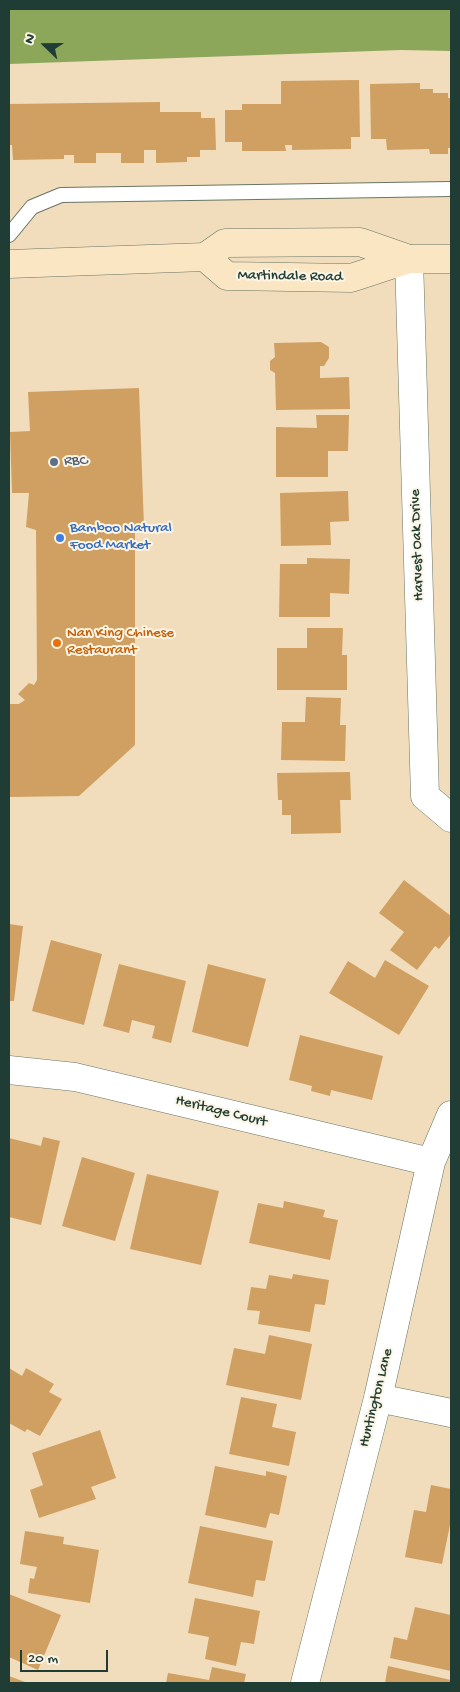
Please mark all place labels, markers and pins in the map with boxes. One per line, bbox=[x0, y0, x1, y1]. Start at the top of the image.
place label: RBC bbox=[64, 453, 88, 471]
marker: RBC bbox=[48, 456, 60, 468]
place label: Bamboo Natural Food Market bbox=[70, 520, 172, 555]
marker: Bamboo Natural Food Market bbox=[54, 532, 66, 544]
place label: Nan King Chinese Restaurant bbox=[67, 625, 174, 660]
marker: Nan King Chinese Restaurant bbox=[51, 637, 63, 649]

